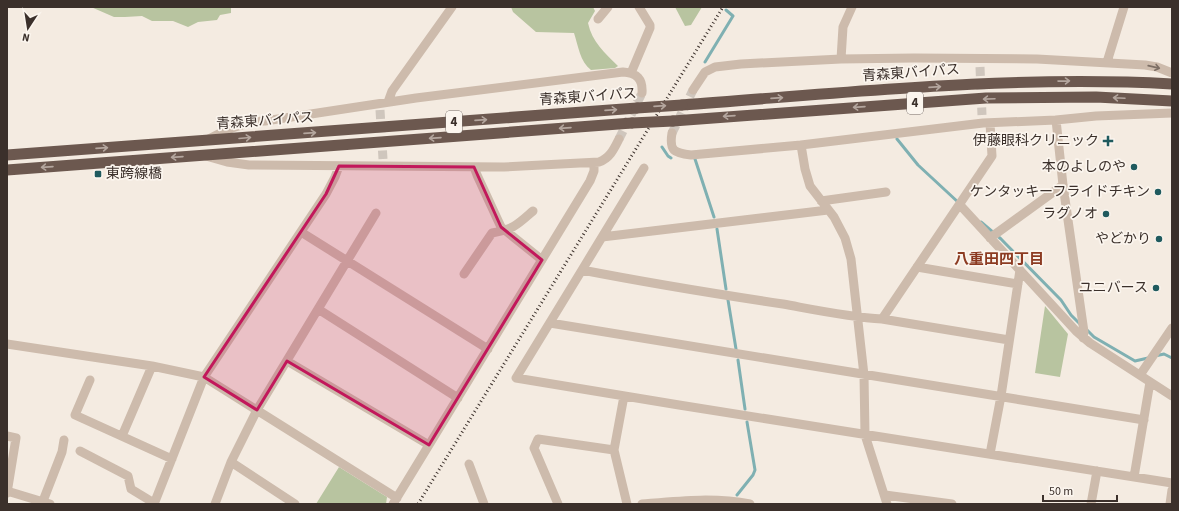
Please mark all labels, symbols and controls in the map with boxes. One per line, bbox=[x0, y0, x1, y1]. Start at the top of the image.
north arrow bbox=[8, 8, 48, 48]
text: N bbox=[21, 29, 31, 45]
street label: 青森東バイパス bbox=[862, 60, 960, 86]
one-way arrow bbox=[1147, 63, 1160, 71]
one-way arrow bbox=[1057, 78, 1070, 85]
one-way arrow bbox=[928, 83, 941, 90]
street label: 青森東バイパス bbox=[539, 84, 637, 110]
road number: 4 bbox=[907, 92, 923, 114]
one-way arrow bbox=[770, 94, 783, 101]
one-way arrow bbox=[983, 95, 996, 102]
one-way arrow bbox=[1113, 95, 1126, 102]
one-way arrow bbox=[653, 103, 666, 110]
one-way arrow bbox=[853, 103, 866, 110]
one-way arrow bbox=[604, 106, 617, 114]
street label: 青森東バイパス bbox=[216, 108, 314, 134]
road number: 4 bbox=[446, 111, 462, 133]
one-way arrow bbox=[723, 113, 736, 120]
one-way arrow bbox=[474, 116, 487, 123]
one-way arrow bbox=[559, 125, 572, 132]
one-way arrow bbox=[303, 129, 316, 136]
place label: 伊藤眼科クリニック bbox=[973, 131, 1099, 151]
one-way arrow bbox=[238, 134, 251, 141]
one-way arrow bbox=[429, 134, 442, 141]
marker: 伊藤眼科クリニック bbox=[1102, 135, 1114, 147]
one-way arrow bbox=[95, 145, 108, 152]
one-way arrow bbox=[171, 154, 184, 161]
place label: 本のよしのや bbox=[1042, 157, 1126, 177]
marker: 本のよしのや bbox=[1129, 162, 1139, 172]
one-way arrow bbox=[41, 163, 54, 170]
place label: 東跨線橋 bbox=[106, 164, 162, 184]
marker: 東跨線橋 bbox=[93, 169, 103, 179]
place label: ケンタッキーフライドチキン bbox=[970, 182, 1150, 202]
marker: ケンタッキーフライドチキン bbox=[1153, 187, 1163, 197]
place label: ラグノオ bbox=[1042, 204, 1098, 224]
marker: ラグノオ bbox=[1101, 209, 1111, 219]
place label: やどかり bbox=[1095, 229, 1151, 249]
marker: やどかり bbox=[1154, 234, 1164, 244]
district label: 八重田四丁目 bbox=[954, 249, 1044, 270]
place label: ユニバース bbox=[1079, 278, 1148, 298]
marker: ユニバース bbox=[1151, 283, 1161, 293]
scale bar bbox=[1043, 477, 1117, 503]
text: 50 m bbox=[1049, 483, 1073, 500]

